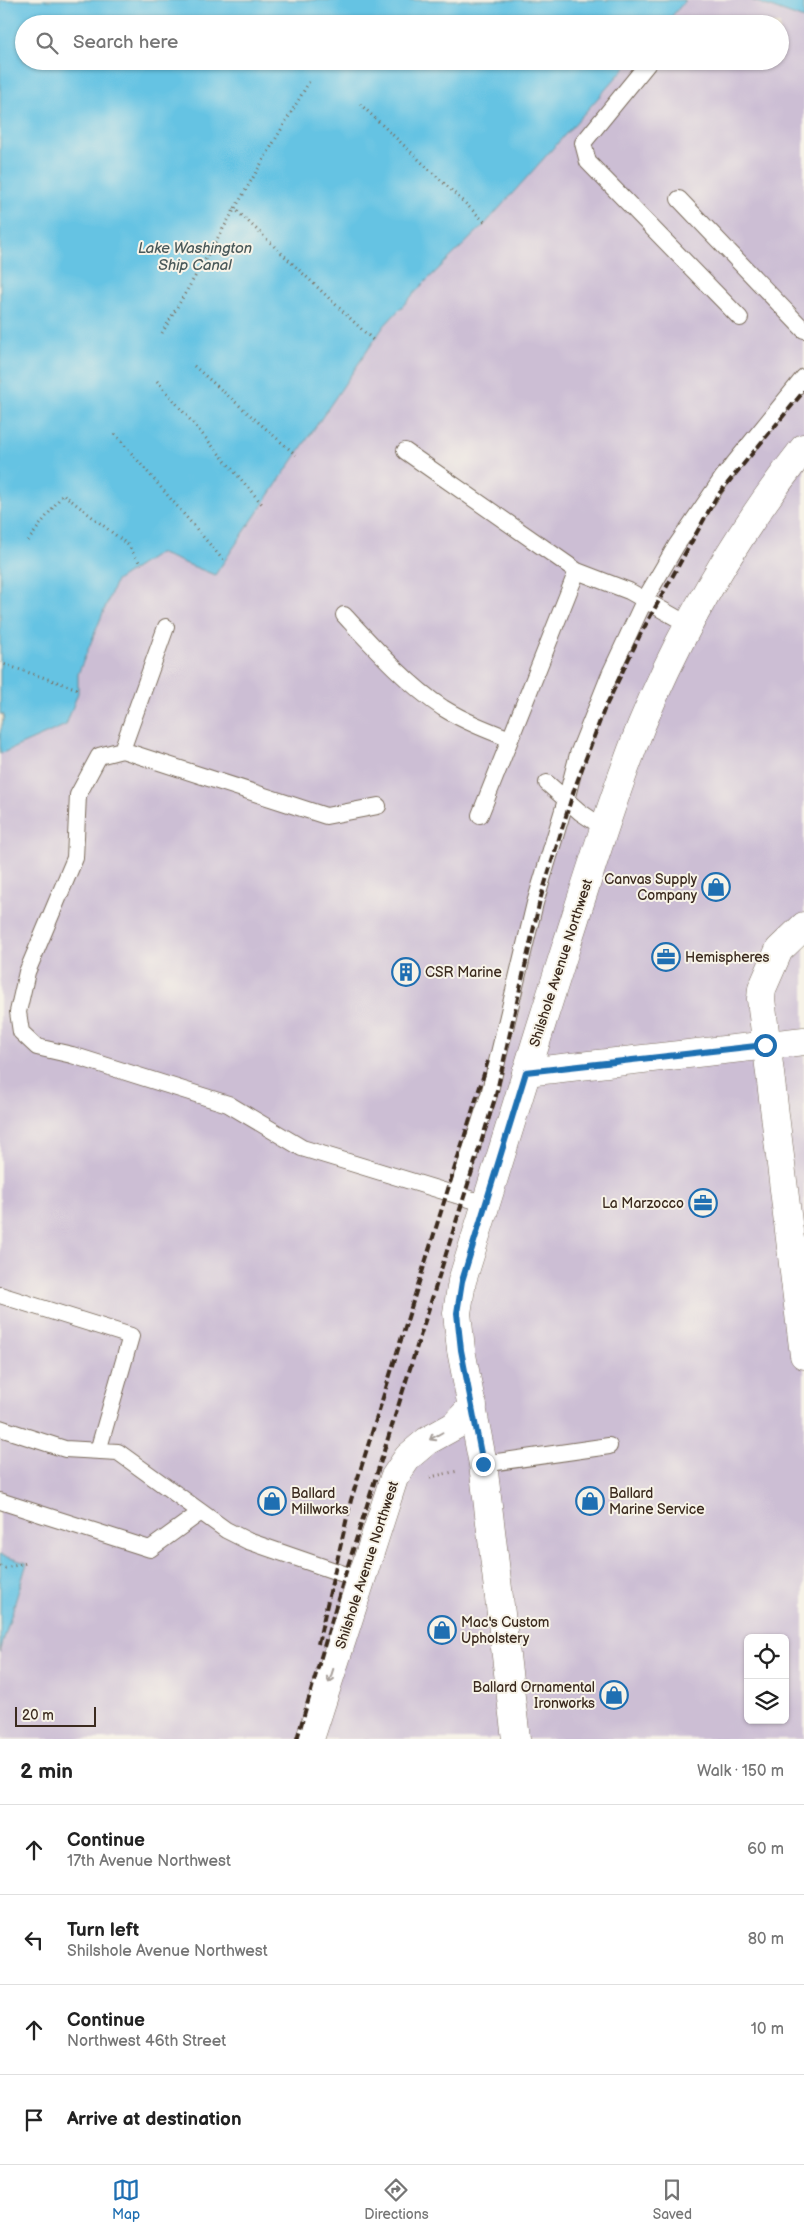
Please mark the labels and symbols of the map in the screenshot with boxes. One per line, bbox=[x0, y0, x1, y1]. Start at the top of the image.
water label: Lake Washington Ship Canal bbox=[138, 239, 252, 275]
place label: Canvas Supply Company bbox=[604, 871, 698, 904]
shop icon: Canvas Supply Company bbox=[701, 872, 731, 902]
street label: Shilshole Avenue Northwest bbox=[526, 876, 596, 1049]
office icon: Hemispheres bbox=[651, 942, 681, 972]
place label: Hemispheres bbox=[685, 949, 770, 966]
building icon: CSR Marine bbox=[391, 957, 421, 987]
place label: CSR Marine bbox=[425, 964, 502, 981]
route start bbox=[754, 1034, 777, 1057]
office icon: La Marzocco bbox=[688, 1188, 718, 1218]
place label: La Marzocco bbox=[602, 1195, 684, 1212]
one-way arrow bbox=[429, 1432, 443, 1442]
route end bbox=[472, 1453, 495, 1476]
street label: Shilshole Avenue Northwest bbox=[332, 1478, 402, 1651]
place label: Ballard Millworks bbox=[291, 1485, 349, 1518]
place label: Ballard Marine Service bbox=[609, 1485, 705, 1518]
shop icon: Ballard Millworks bbox=[257, 1486, 287, 1516]
shop icon: Ballard Marine Service bbox=[575, 1486, 605, 1516]
place label: Mac's Custom Upholstery bbox=[461, 1614, 549, 1647]
shop icon: Mac's Custom Upholstery bbox=[427, 1615, 457, 1645]
one-way arrow bbox=[325, 1668, 335, 1684]
place label: Ballard Ornamental Ironworks bbox=[473, 1679, 595, 1712]
shop icon: Ballard Ornamental Ironworks bbox=[599, 1680, 629, 1710]
scale bar bbox=[15, 1704, 96, 1727]

